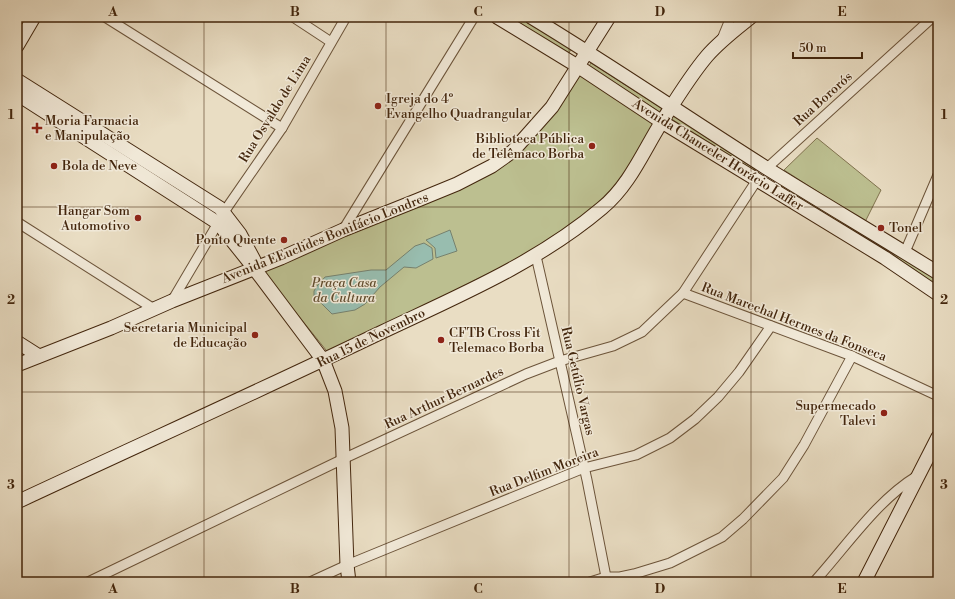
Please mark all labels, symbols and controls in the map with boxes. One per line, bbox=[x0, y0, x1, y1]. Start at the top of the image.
text: A bbox=[107, 4, 118, 20]
text: B bbox=[290, 4, 300, 20]
text: C bbox=[473, 4, 483, 20]
text: D bbox=[655, 4, 665, 20]
text: E bbox=[837, 4, 847, 20]
scale bar bbox=[793, 34, 862, 60]
text: 50 m bbox=[799, 41, 827, 56]
street label: Rua Osvaldo de Lima bbox=[235, 52, 315, 166]
street label: Rua Bororós bbox=[790, 68, 856, 129]
place label: Igreja do 4º Evangelho Quadrangular bbox=[386, 91, 532, 122]
street label: Avenida Chanceler Horácio Laffer bbox=[629, 95, 807, 215]
marker: Igreja do 4º Evangelho Quadrangular bbox=[373, 101, 383, 111]
text: 1 bbox=[8, 107, 15, 123]
text: 1 bbox=[941, 107, 948, 123]
place label: Moria Farmacia e Manipulação bbox=[45, 113, 139, 144]
marker: Moria Farmacia e Manipulação bbox=[32, 123, 42, 133]
place label: Biblioteca Pública de Telêmaco Borba bbox=[472, 131, 584, 162]
marker: Biblioteca Pública de Telêmaco Borba bbox=[587, 141, 597, 151]
place label: Bola de Neve bbox=[61, 158, 137, 174]
marker: Bola de Neve bbox=[49, 161, 59, 171]
street label: Avenida EEuclides Bonifácio Londres bbox=[218, 189, 431, 287]
place label: Hangar Som Automotivo bbox=[57, 203, 131, 234]
marker: Hangar Som Automotivo bbox=[133, 213, 143, 223]
place label: Tonel bbox=[889, 220, 923, 236]
marker: Tonel bbox=[876, 223, 886, 233]
place label: Ponto Quente bbox=[196, 232, 276, 248]
marker: Ponto Quente bbox=[279, 235, 289, 245]
park label: Praça Casa da Cultura bbox=[310, 275, 377, 306]
street label: Rua Marechal Hermes da Fonseca bbox=[699, 279, 889, 365]
text: 2 bbox=[7, 292, 15, 308]
text: 2 bbox=[940, 292, 948, 308]
street label: Rua 15 de Novembro bbox=[314, 305, 428, 371]
place label: Secretaria Municipal de Educação bbox=[124, 320, 247, 351]
place label: CFTB Cross Fit Telemaco Borba bbox=[449, 325, 545, 356]
street label: Rua Getúlio Vargas bbox=[558, 325, 598, 437]
marker: Secretaria Municipal de Educação bbox=[250, 330, 260, 340]
marker: CFTB Cross Fit Telemaco Borba bbox=[436, 335, 446, 345]
street label: Rua Arthur Bernardes bbox=[382, 363, 506, 433]
place label: Supermecado Talevi bbox=[795, 398, 876, 429]
marker: Supermecado Talevi bbox=[879, 408, 889, 418]
street label: Rua Delfim Moreira bbox=[487, 444, 601, 500]
text: 3 bbox=[7, 477, 15, 493]
text: 3 bbox=[940, 477, 948, 493]
text: A bbox=[107, 581, 118, 597]
text: B bbox=[290, 581, 300, 597]
text: C bbox=[473, 581, 483, 597]
text: D bbox=[655, 581, 665, 597]
text: E bbox=[837, 581, 847, 597]

